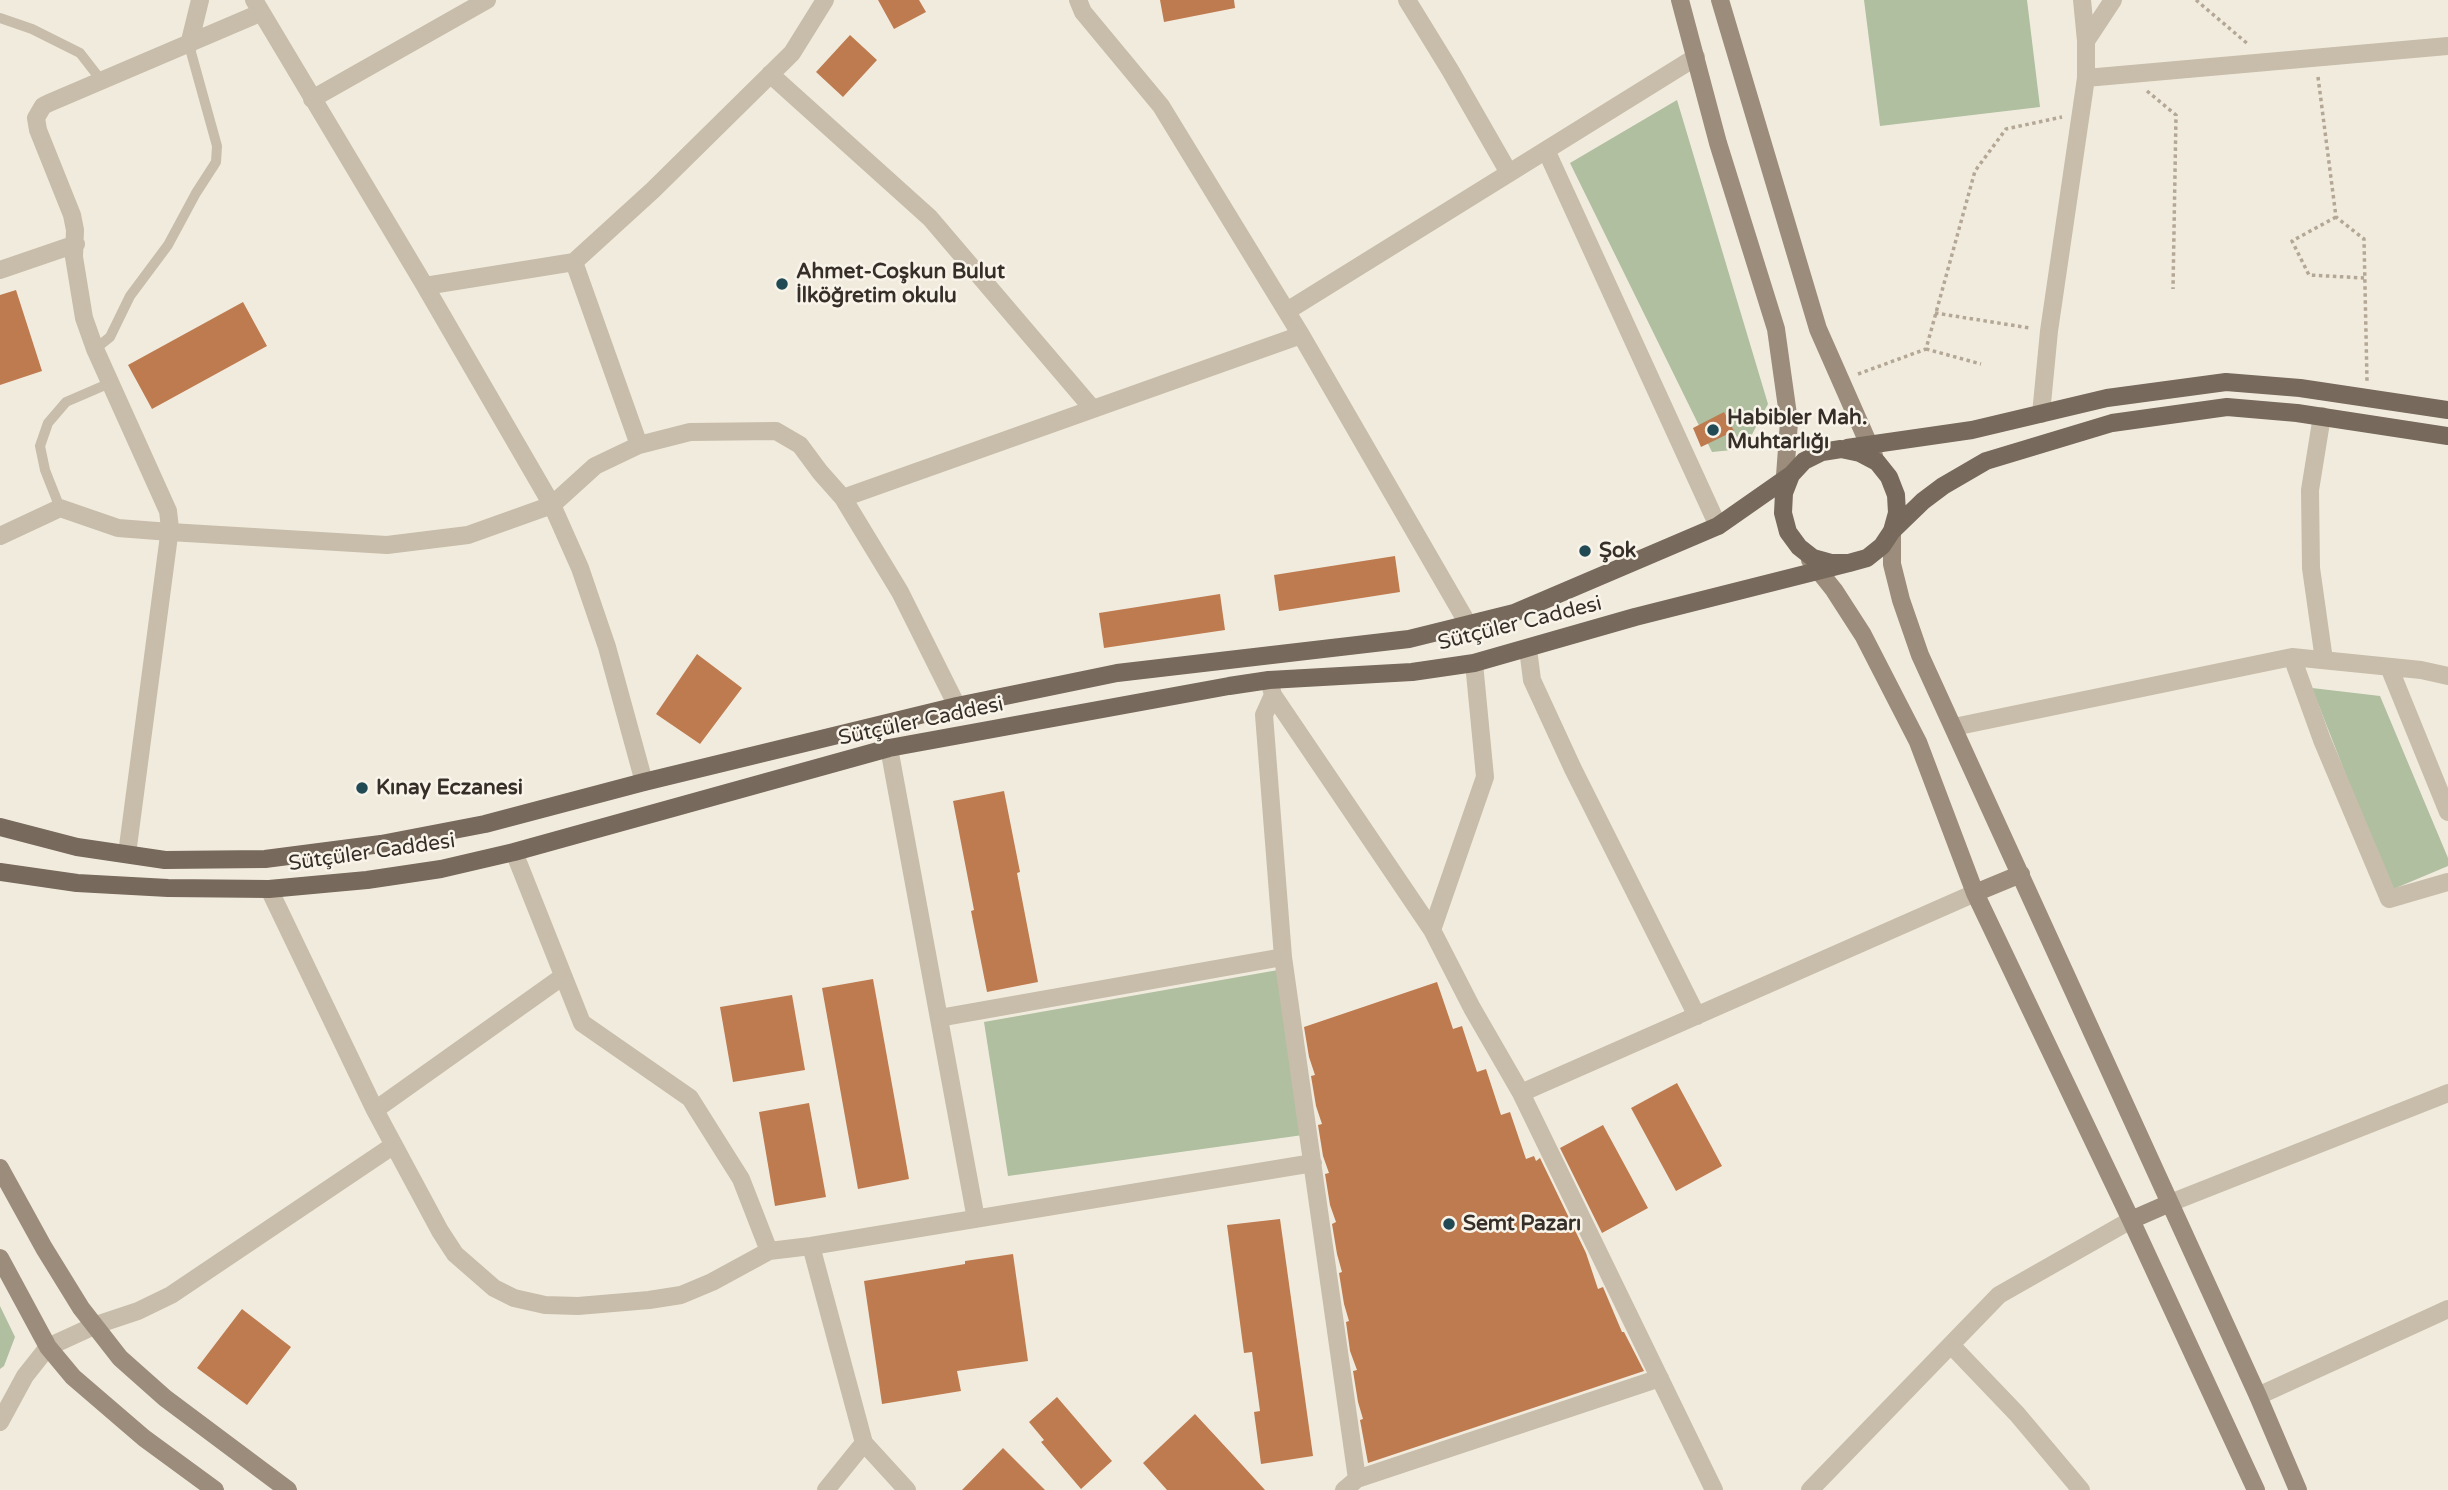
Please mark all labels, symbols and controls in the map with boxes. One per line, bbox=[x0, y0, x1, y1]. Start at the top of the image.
place label: Ahmet-Coşkun Bulut İlköğretim okulu bbox=[796, 259, 1005, 309]
marker: Ahmet-Coşkun Bulut İlköğretim okulu bbox=[774, 276, 790, 292]
place label: Habibler Mah. Muhtarlığı bbox=[1727, 405, 1867, 455]
marker: Habibler Mah. Muhtarlığı bbox=[1705, 422, 1721, 438]
place label: Şok bbox=[1599, 538, 1636, 564]
marker: Şok bbox=[1577, 543, 1593, 559]
street label: Sütçüler Caddesi bbox=[1435, 591, 1605, 657]
street label: Sütçüler Caddesi bbox=[836, 692, 1006, 752]
place label: Kınay Eczanesi bbox=[376, 775, 523, 801]
marker: Kınay Eczanesi bbox=[354, 780, 370, 796]
street label: Sütçüler Caddesi bbox=[287, 829, 457, 877]
place label: Semt Pazarı bbox=[1463, 1211, 1581, 1237]
marker: Semt Pazarı bbox=[1441, 1216, 1457, 1232]

